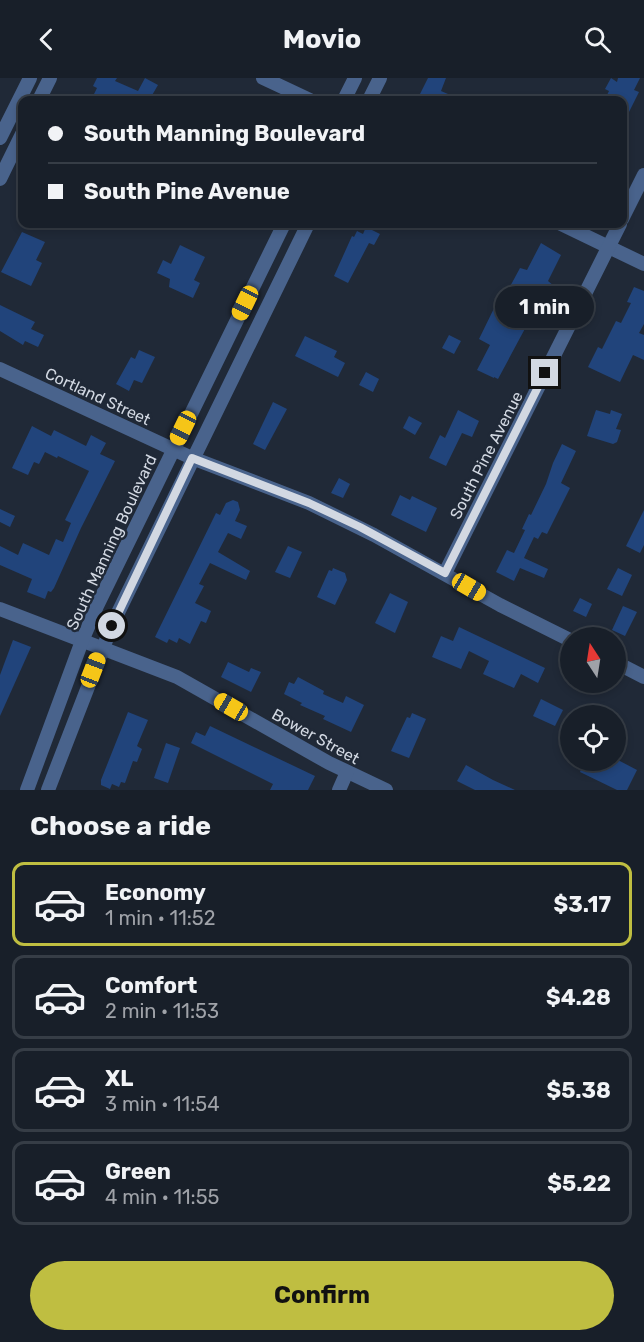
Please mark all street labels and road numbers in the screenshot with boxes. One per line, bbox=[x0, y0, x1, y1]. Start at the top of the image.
street label: Cortland Street bbox=[42, 364, 154, 429]
street label: South Pine Avenue bbox=[446, 388, 527, 522]
street label: South Manning Boulevard bbox=[62, 451, 161, 633]
street label: Bower Street bbox=[269, 705, 363, 768]

